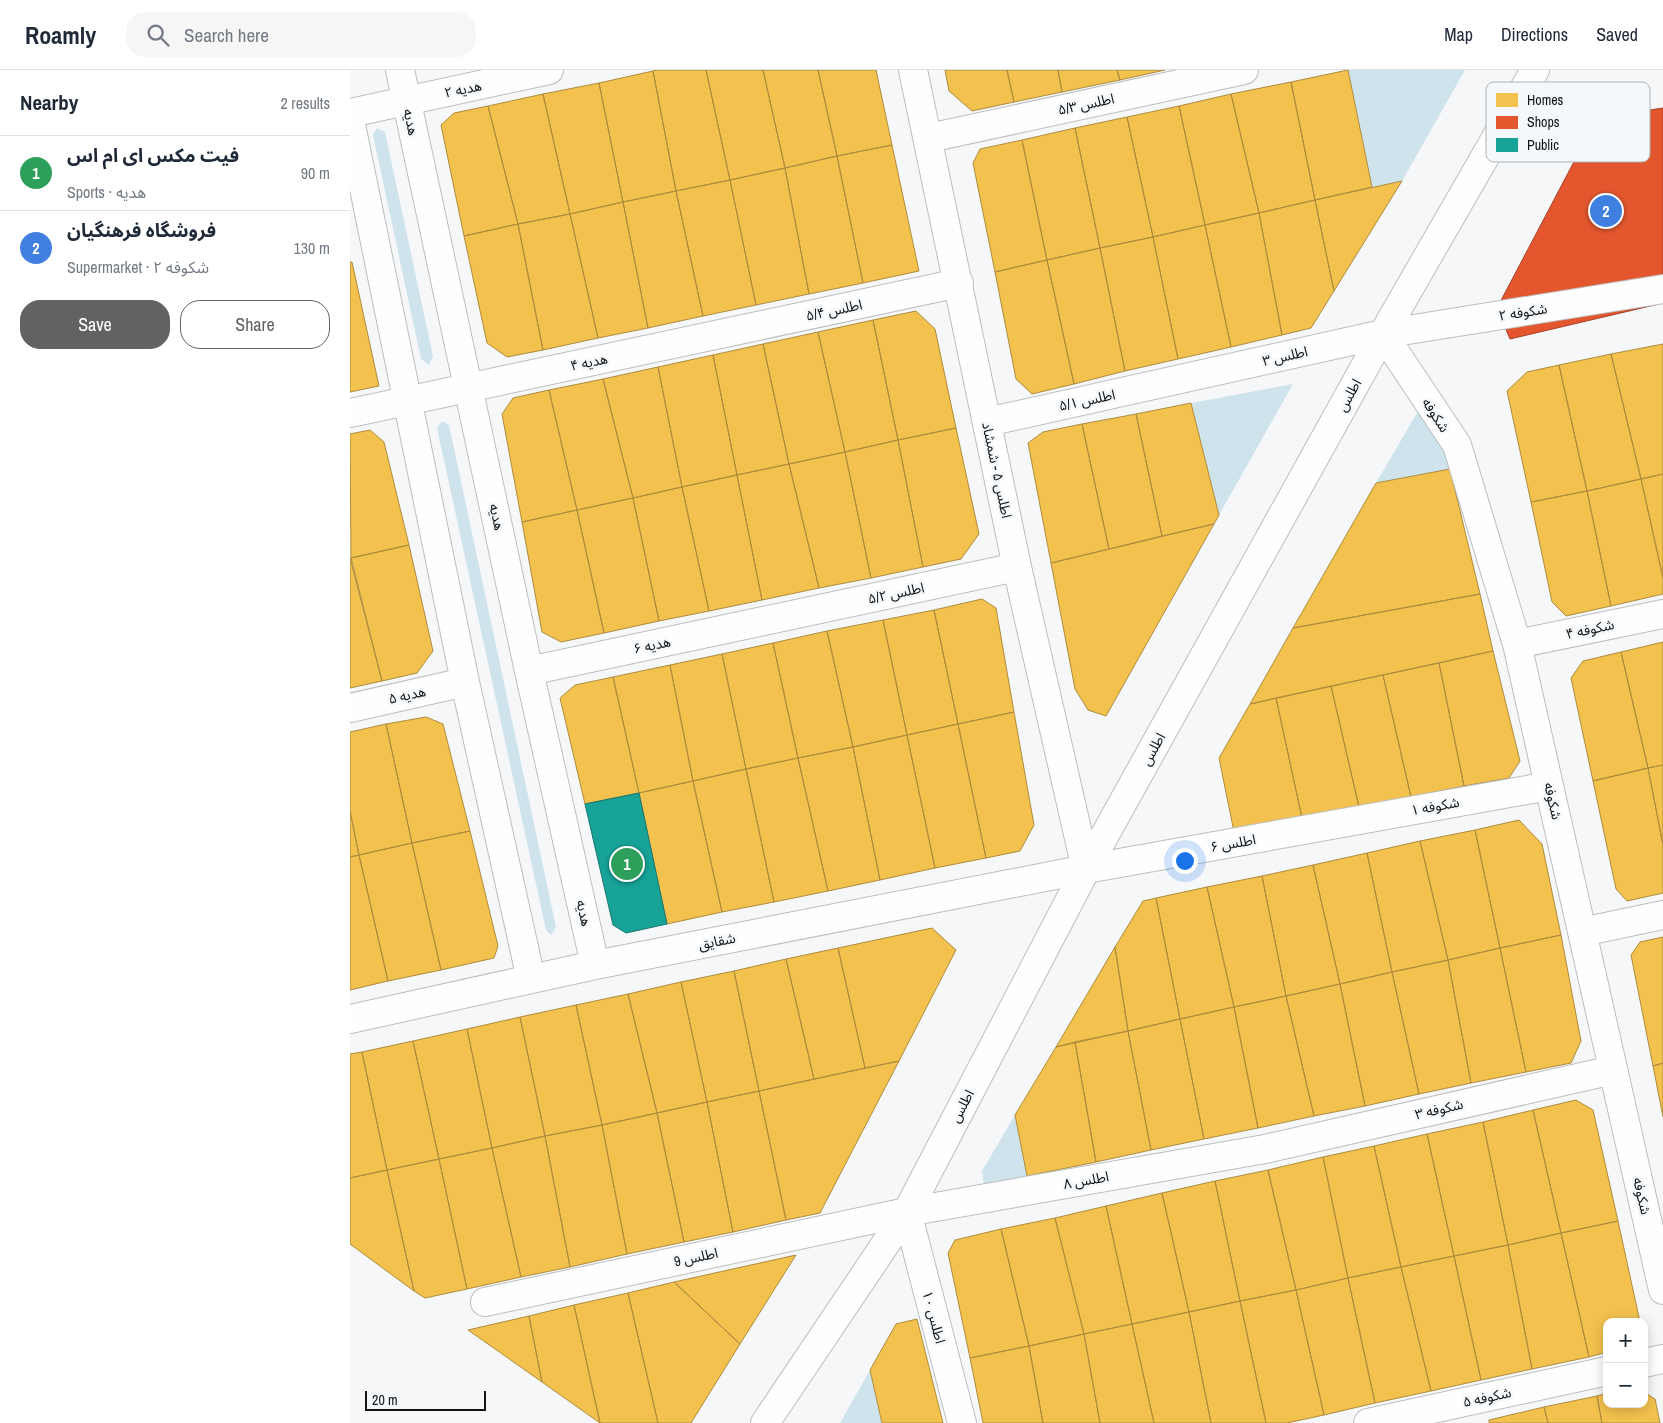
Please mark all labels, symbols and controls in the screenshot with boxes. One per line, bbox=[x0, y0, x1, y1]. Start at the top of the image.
search box bbox=[126, 12, 476, 57]
text: Roamly bbox=[25, 19, 96, 51]
icon: search bbox=[144, 21, 172, 49]
text: Search here bbox=[184, 22, 269, 48]
text: Map bbox=[1444, 22, 1473, 47]
text: Directions bbox=[1501, 22, 1568, 47]
text: Saved bbox=[1596, 22, 1638, 47]
street label: هدیه ۲ bbox=[443, 76, 483, 102]
legend bbox=[1486, 82, 1650, 162]
text: Nearby bbox=[20, 88, 78, 117]
street label: اطلس ۵/۳ bbox=[1056, 89, 1116, 119]
text: Homes bbox=[1527, 91, 1564, 109]
text: 2 results bbox=[280, 92, 330, 114]
street label: هدیه bbox=[399, 107, 423, 137]
text: Shops bbox=[1527, 113, 1560, 131]
text: Public bbox=[1527, 136, 1559, 154]
text: فیت مکس ای ام اس bbox=[67, 142, 239, 168]
text: 1 bbox=[32, 162, 40, 184]
text: 90 m bbox=[301, 162, 330, 184]
text: Sports · هدیه bbox=[67, 181, 146, 203]
pin: 2 bbox=[1590, 192, 1622, 230]
text: فروشگاه فرهنگیان bbox=[67, 217, 216, 243]
text: 2 bbox=[32, 237, 40, 259]
text: 130 m bbox=[294, 237, 330, 259]
text: Supermarket · شکوفه ۲ bbox=[67, 256, 209, 278]
street label: اطلس ۵/۴ bbox=[804, 295, 864, 325]
street label: شکوفه ۲ bbox=[1497, 299, 1549, 325]
button: Save bbox=[20, 300, 170, 349]
button: Share bbox=[180, 300, 330, 349]
street label: اطلس ۳ bbox=[1261, 342, 1309, 370]
street label: هدیه ۴ bbox=[569, 349, 609, 375]
street label: اطلس bbox=[1333, 375, 1365, 415]
street label: اطلس ۵/۱ bbox=[1057, 385, 1117, 415]
street label: شکوفه bbox=[1418, 394, 1454, 436]
street label: اطلس ۵ - شمشاد bbox=[978, 420, 1016, 520]
street label: هدیه bbox=[485, 502, 509, 532]
street label: اطلس ۵/۲ bbox=[866, 578, 926, 608]
street label: شکوفه ۴ bbox=[1564, 615, 1616, 643]
street label: هدیه ۶ bbox=[632, 632, 672, 658]
street label: هدیه ۵ bbox=[387, 682, 427, 708]
street label: اطلس bbox=[1137, 729, 1169, 769]
street label: شکوفه bbox=[1540, 781, 1566, 821]
street label: شکوفه ۱ bbox=[1409, 793, 1461, 819]
street label: اطلس ۶ bbox=[1209, 830, 1257, 856]
pin: 1 bbox=[611, 845, 643, 883]
your location bbox=[1172, 848, 1198, 874]
street label: هدیه bbox=[572, 898, 596, 928]
street label: شقایق bbox=[697, 929, 737, 954]
street label: اطلس bbox=[946, 1086, 978, 1126]
street label: شکوفه ۳ bbox=[1413, 1095, 1465, 1123]
street label: اطلس ۸ bbox=[1062, 1167, 1110, 1193]
street label: شکوفه bbox=[1629, 1176, 1655, 1216]
street label: اطلس 9 bbox=[672, 1244, 720, 1270]
street label: اطلس ۱۰ bbox=[918, 1289, 950, 1345]
map controls bbox=[1603, 1318, 1648, 1408]
button: + bbox=[1603, 1318, 1648, 1363]
button: − bbox=[1603, 1363, 1648, 1408]
street label: شکوفه ۵ bbox=[1461, 1383, 1513, 1411]
scale bar bbox=[365, 1388, 486, 1411]
text: 20 m bbox=[372, 1391, 398, 1409]

